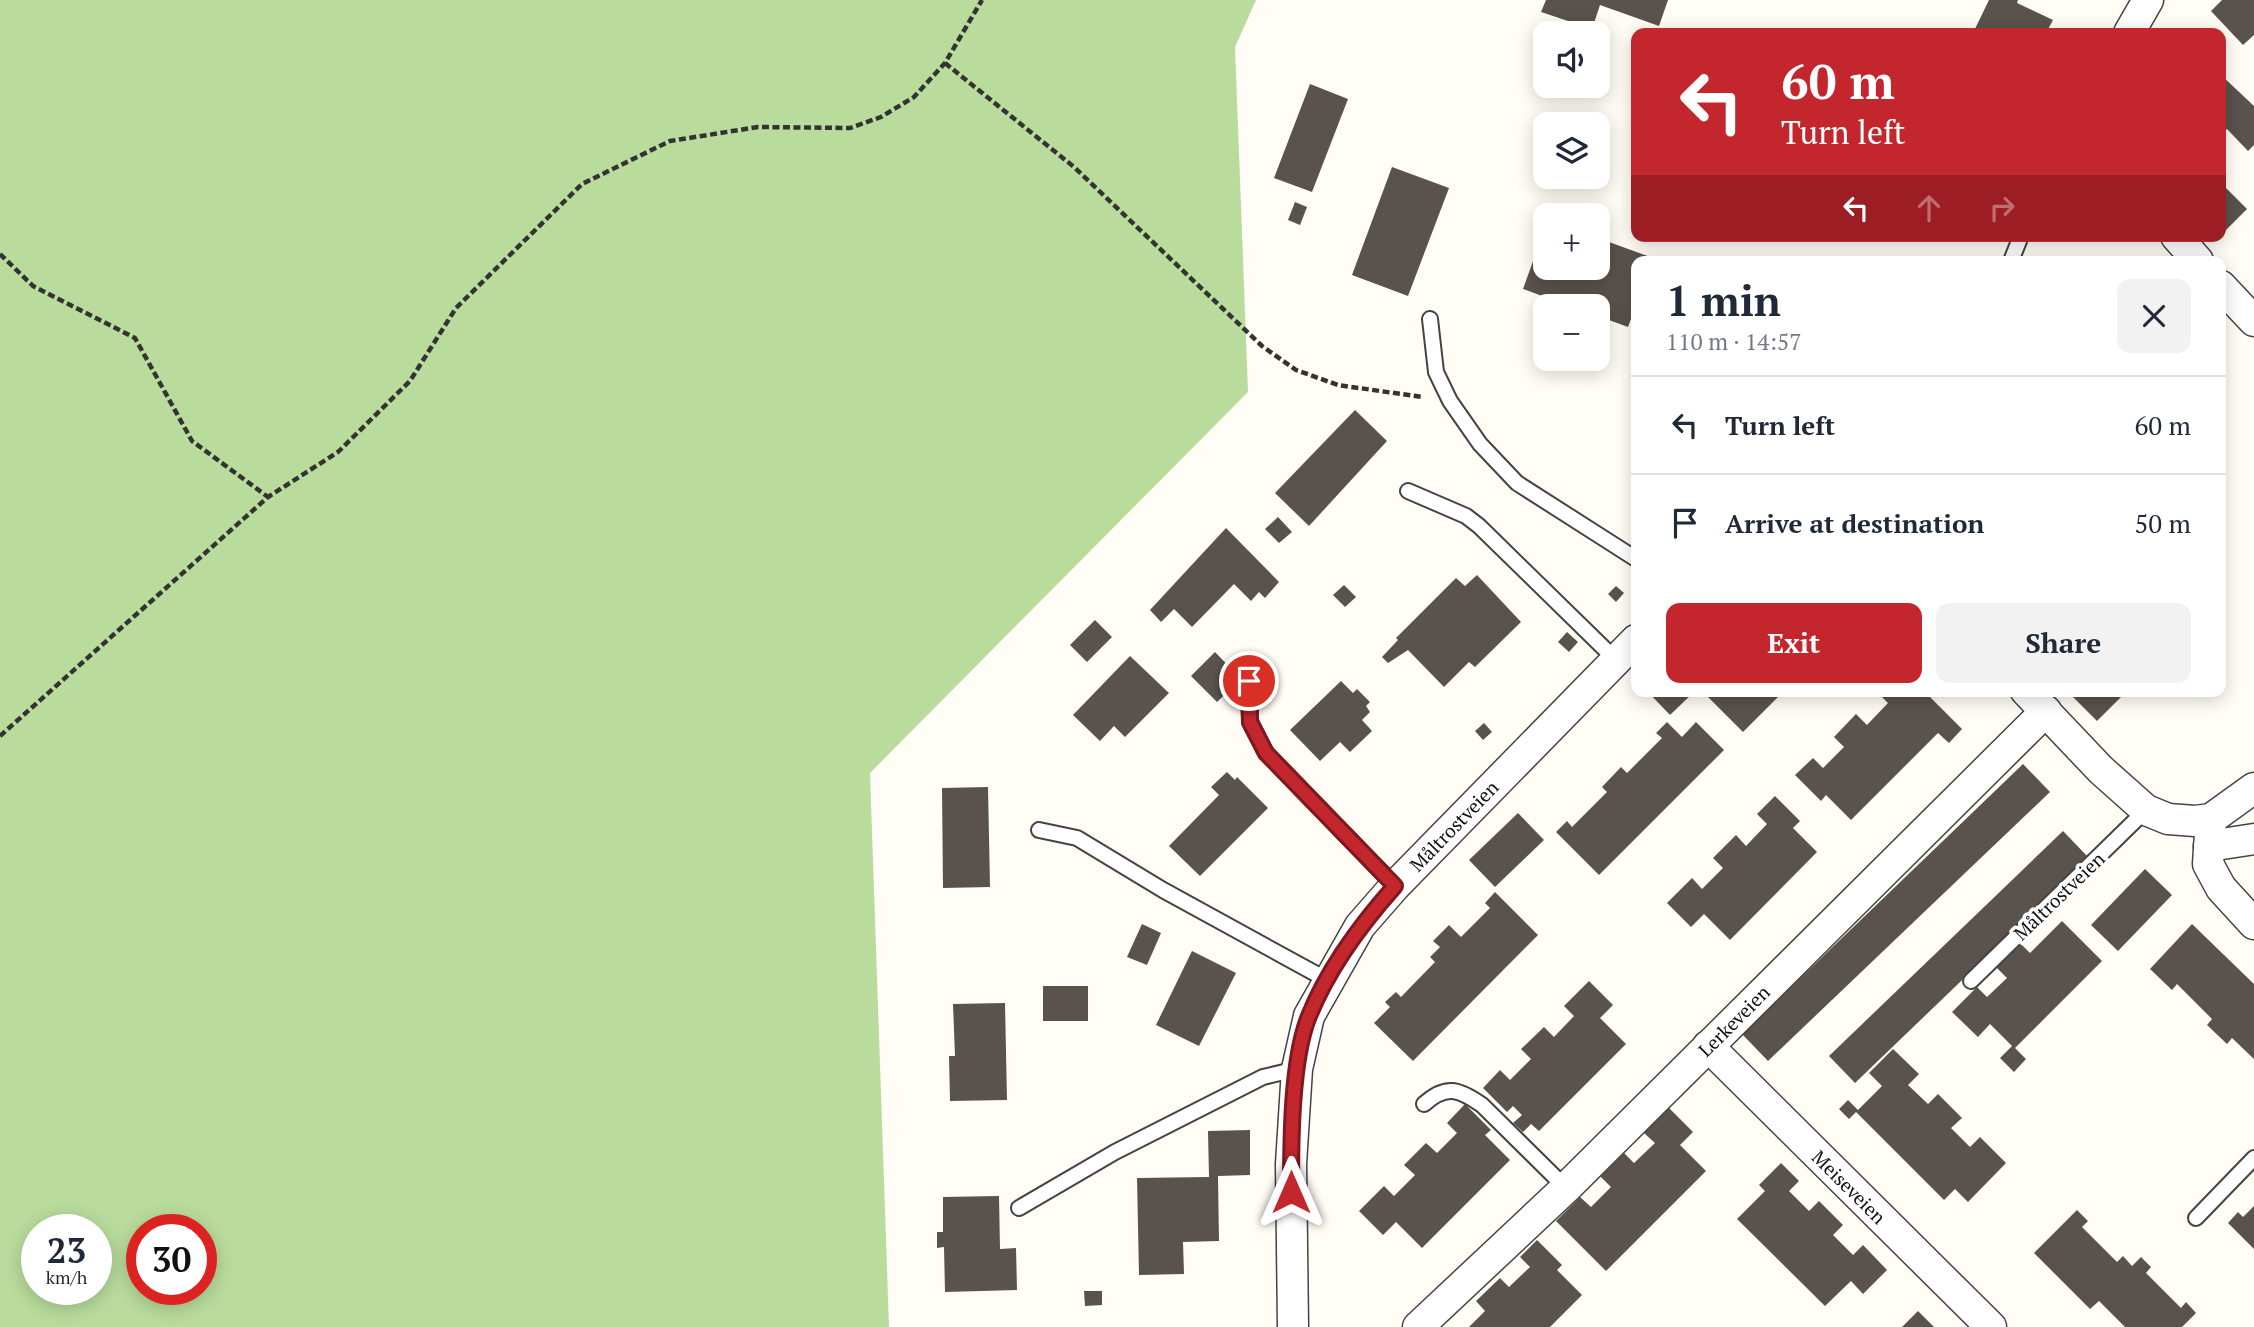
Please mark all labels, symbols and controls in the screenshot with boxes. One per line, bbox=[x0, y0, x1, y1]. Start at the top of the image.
map controls bbox=[1533, 21, 1610, 371]
button: sound bbox=[1533, 21, 1610, 98]
text: 60 m bbox=[1781, 48, 1895, 113]
icon: left bbox=[1666, 56, 1757, 147]
text: Turn left bbox=[1781, 111, 1905, 153]
button: layers bbox=[1533, 112, 1610, 189]
icon: left bbox=[1837, 189, 1875, 227]
icon: ahead bbox=[1910, 189, 1948, 227]
icon: right bbox=[1983, 189, 2021, 227]
button: + bbox=[1533, 203, 1610, 280]
text: 1 min bbox=[1666, 272, 1781, 328]
button: close bbox=[2117, 279, 2191, 353]
button: − bbox=[1533, 294, 1610, 371]
text: 110 m · 14:57 bbox=[1666, 326, 1801, 357]
icon: left bbox=[1666, 406, 1704, 444]
text: Turn left bbox=[1725, 408, 1835, 442]
text: 60 m bbox=[2135, 408, 2191, 442]
icon: arrive bbox=[1666, 504, 1704, 542]
text: Arrive at destination bbox=[1725, 506, 1984, 540]
text: 50 m bbox=[2135, 506, 2191, 540]
button: Exit bbox=[1666, 603, 1922, 683]
button: Share bbox=[1936, 603, 2191, 683]
pin bbox=[1219, 651, 1279, 711]
icon: arrive bbox=[1230, 662, 1268, 700]
street label: Måltrostveien bbox=[1404, 775, 1503, 877]
street label: Måltrostveien bbox=[2008, 846, 2110, 945]
street label: Lerkeveien bbox=[1692, 979, 1775, 1062]
street label: Meiseveien bbox=[1807, 1144, 1892, 1229]
position arrow bbox=[1254, 1155, 1328, 1229]
speed limit sign: 30 bbox=[126, 1214, 217, 1305]
text: 23 bbox=[47, 1227, 86, 1273]
text: km/h bbox=[46, 1265, 87, 1289]

